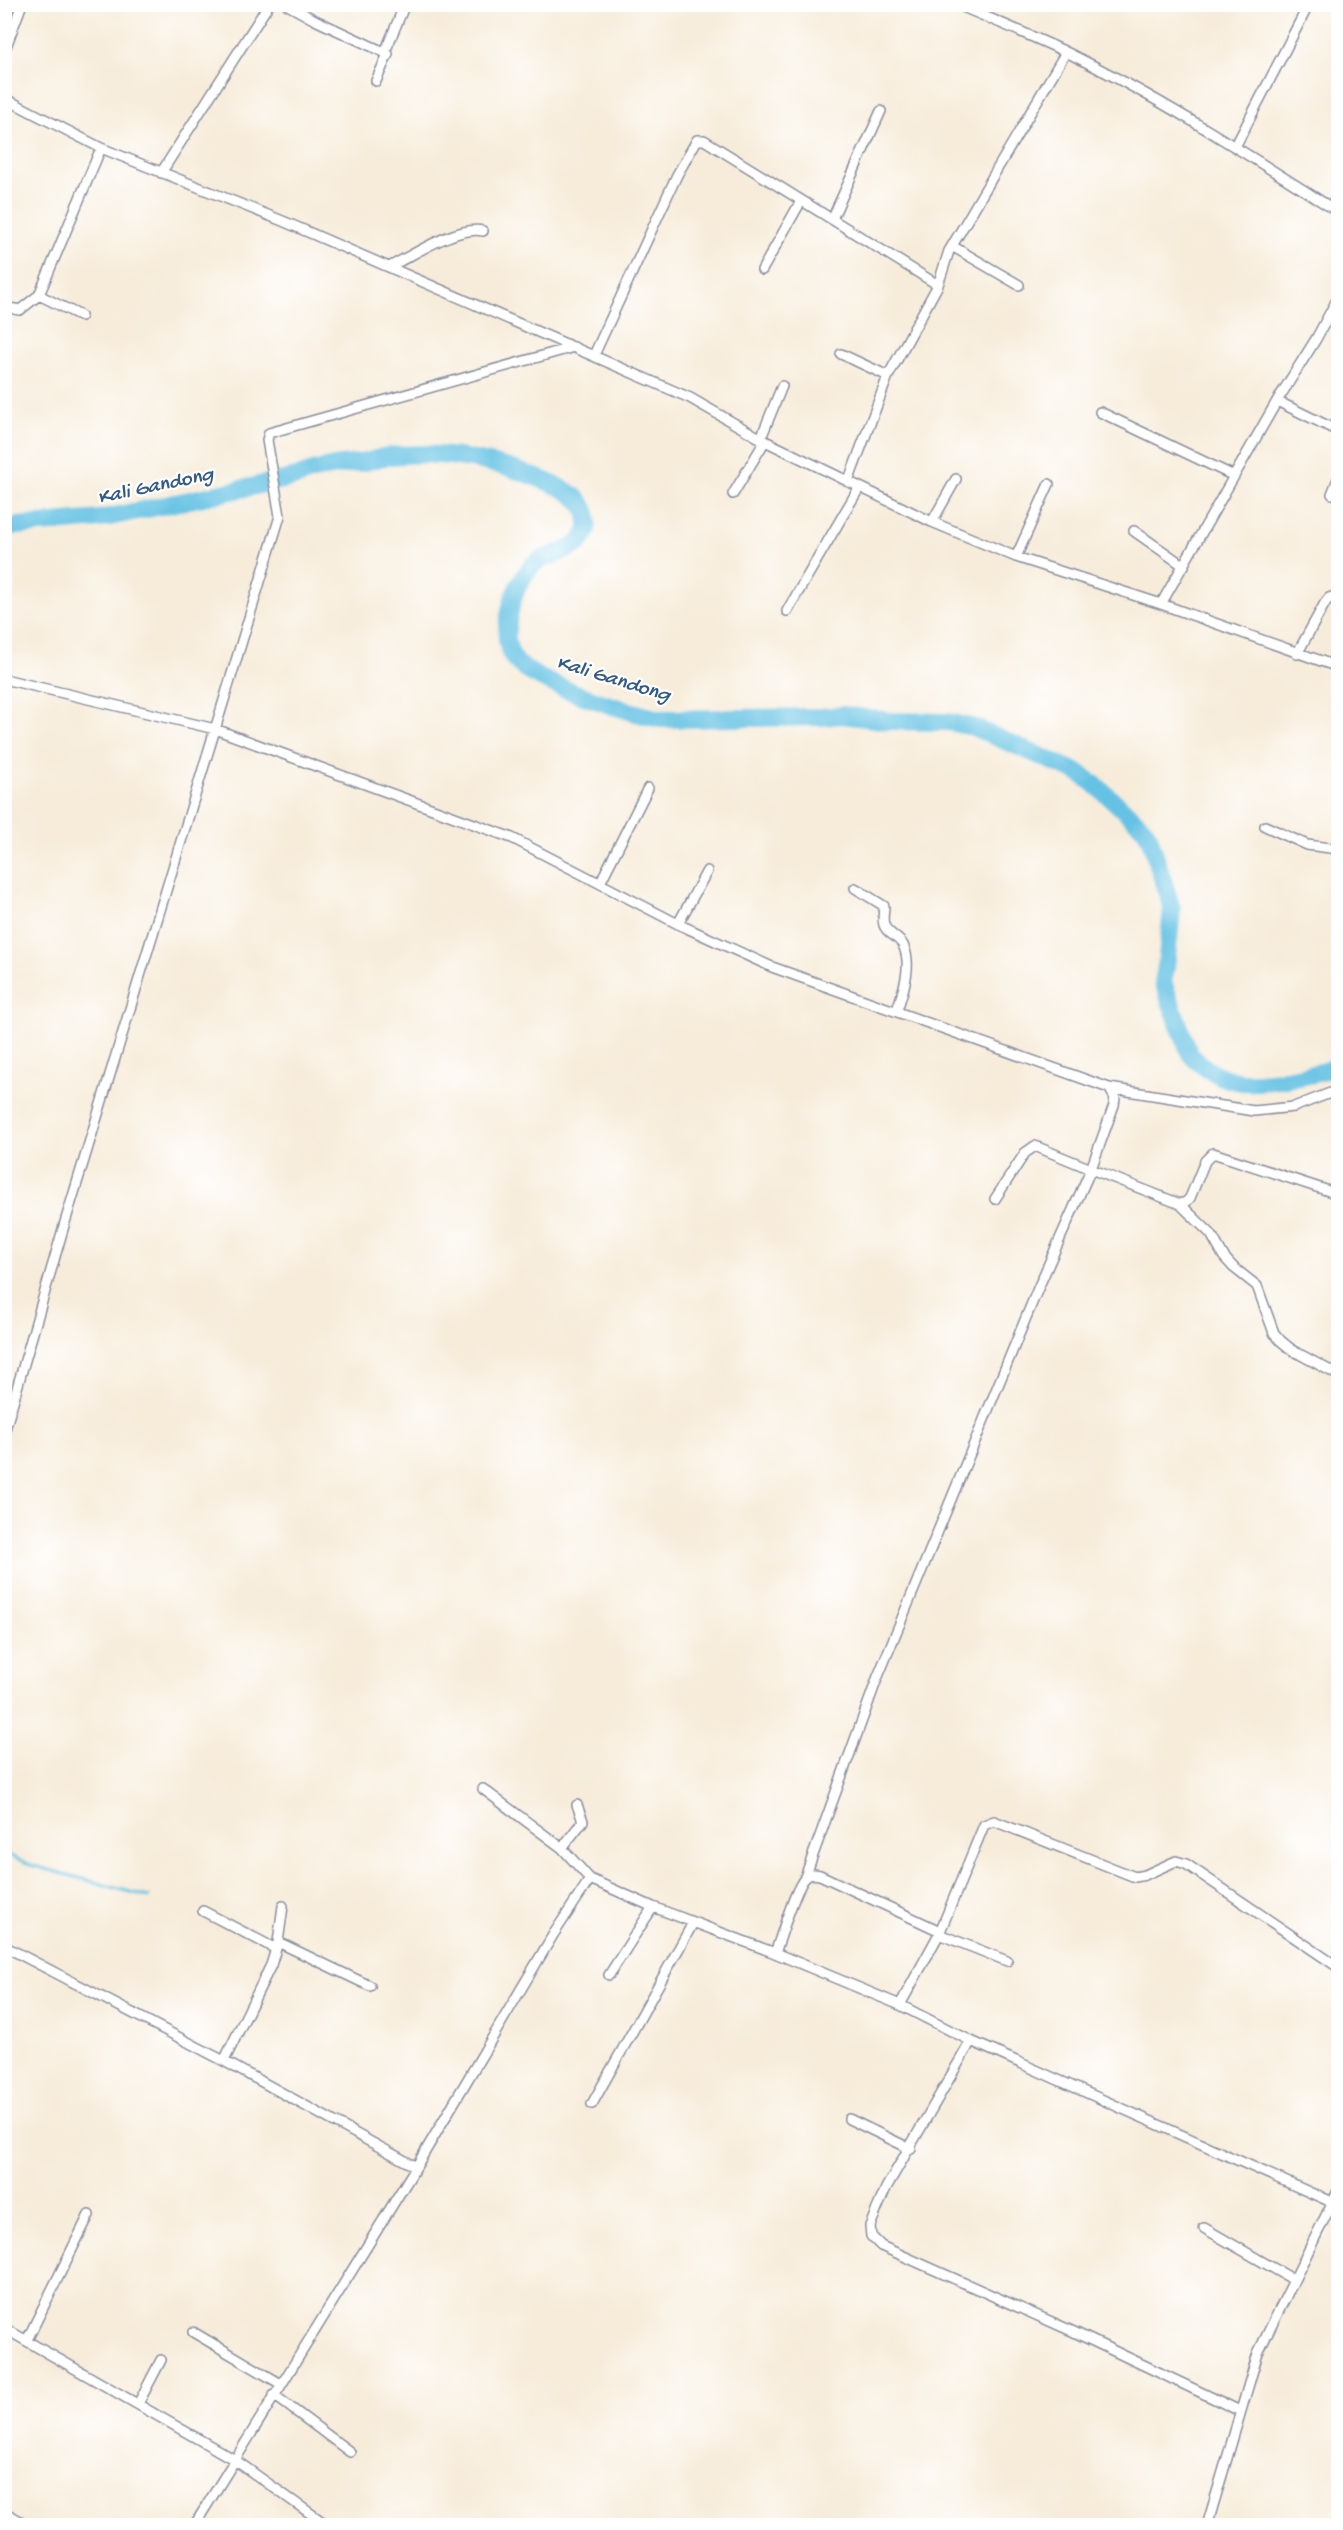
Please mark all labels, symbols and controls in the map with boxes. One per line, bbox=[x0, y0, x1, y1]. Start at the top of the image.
water label: Kali Gandong bbox=[96, 463, 218, 512]
water label: Kali Gandong bbox=[553, 651, 675, 710]

